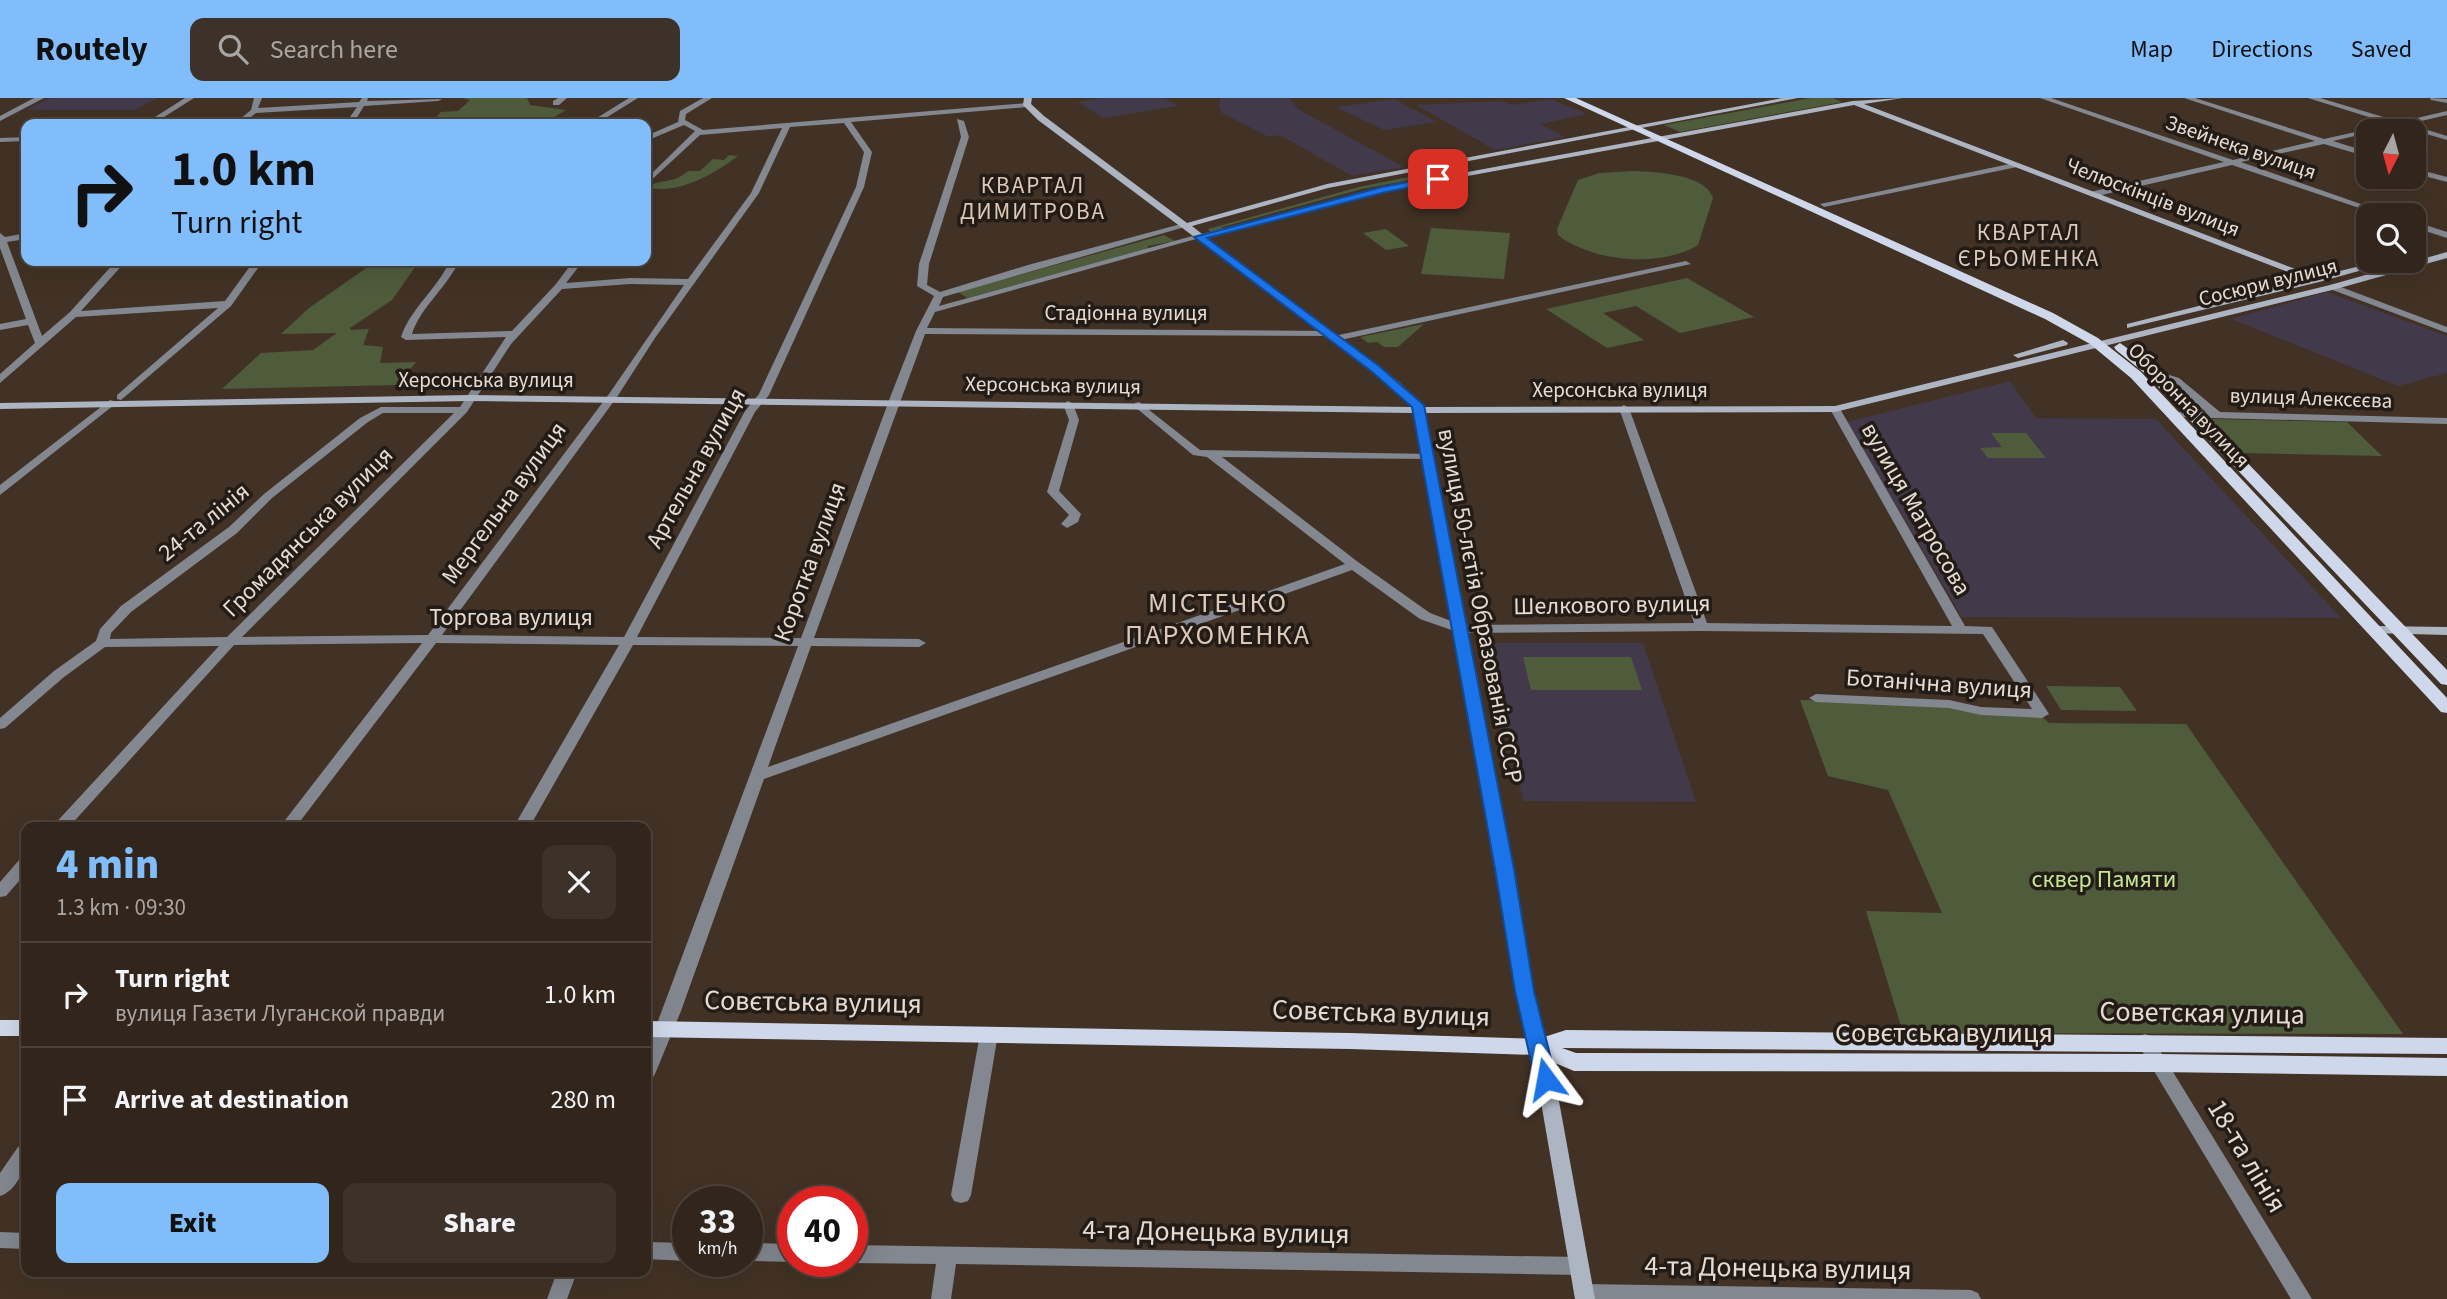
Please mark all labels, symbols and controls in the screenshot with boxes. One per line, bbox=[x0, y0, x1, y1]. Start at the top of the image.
search box bbox=[190, 18, 680, 81]
text: Routely bbox=[35, 26, 148, 73]
icon: search bbox=[214, 30, 252, 68]
text: Search here bbox=[270, 31, 398, 68]
text: Map bbox=[2130, 32, 2173, 67]
text: Directions bbox=[2211, 32, 2313, 67]
text: Saved bbox=[2351, 32, 2412, 67]
street label: Звейнека вулиця bbox=[2162, 107, 2320, 187]
north arrow bbox=[2356, 119, 2426, 189]
map controls bbox=[2356, 119, 2426, 273]
text: 1.0 km bbox=[171, 135, 316, 205]
icon: right bbox=[56, 147, 147, 238]
pin bbox=[1408, 149, 1468, 209]
street label: Челюскінців вулиця bbox=[2062, 150, 2244, 244]
icon: arrive bbox=[1419, 160, 1457, 198]
district label: КВАРТАЛ ДИМИТРОВА bbox=[960, 169, 1106, 228]
text: Turn right bbox=[171, 200, 302, 246]
button: search bbox=[2356, 203, 2426, 273]
district label: КВАРТАЛ ЄРЬОМЕНКА bbox=[1958, 216, 2100, 275]
street label: Сосюри вулиця bbox=[2195, 250, 2341, 314]
street label: Стадіонна вулиця bbox=[1044, 298, 1208, 328]
street label: Оборонна вулиця bbox=[2121, 336, 2257, 474]
street label: Херсонська вулиця bbox=[398, 365, 574, 395]
street label: Херсонська вулиця bbox=[965, 368, 1141, 402]
street label: Херсонська вулиця bbox=[1532, 375, 1708, 405]
street label: вулиця Алексєєва bbox=[2229, 380, 2393, 416]
street label: Артельна вулиця bbox=[637, 381, 755, 555]
street label: Мергельна вулиця bbox=[433, 414, 575, 592]
street label: вулиця Матросова bbox=[1852, 416, 1980, 602]
street label: вулиця 50-лєтія Образованія СССР bbox=[1428, 426, 1532, 786]
street label: Громадянська вулиця bbox=[215, 439, 401, 625]
street label: 24-та лінія bbox=[151, 474, 257, 570]
street label: Коротка вулиця bbox=[765, 477, 855, 647]
district label: МІСТЕЧКО ПАРХОМЕНКА bbox=[1125, 583, 1311, 655]
street label: Шелкового вулиця bbox=[1513, 586, 1711, 624]
street label: Торгова вулиця bbox=[429, 600, 593, 635]
street label: Ботанічна вулиця bbox=[1845, 660, 2033, 708]
text: 4 min bbox=[56, 835, 159, 895]
button: close bbox=[542, 845, 616, 919]
park label: сквер Памяти bbox=[2032, 862, 2176, 897]
text: 1.3 km · 09:30 bbox=[56, 891, 186, 924]
text: Turn right bbox=[115, 960, 230, 997]
icon: right bbox=[56, 976, 94, 1014]
text: 1.0 km bbox=[544, 976, 616, 1013]
street label: Совєтська вулиця bbox=[704, 980, 922, 1024]
street label: Совєтська вулиця bbox=[1271, 989, 1491, 1037]
street label: Советская улица bbox=[2099, 991, 2305, 1035]
text: вулиця Газєти Луганской правди bbox=[115, 997, 445, 1030]
street label: Совєтська вулиця bbox=[1835, 1013, 2053, 1053]
position arrow bbox=[1509, 1042, 1583, 1116]
icon: arrive bbox=[56, 1081, 94, 1119]
text: Arrive at destination bbox=[115, 1081, 349, 1118]
text: 280 m bbox=[550, 1081, 616, 1118]
street label: 18-та лінія bbox=[2197, 1091, 2297, 1221]
button: Exit bbox=[56, 1183, 329, 1263]
button: Share bbox=[343, 1183, 616, 1263]
speed limit sign: 40 bbox=[777, 1186, 868, 1277]
text: 33 bbox=[699, 1197, 736, 1247]
street label: 4-та Донецька вулиця bbox=[1082, 1210, 1350, 1254]
text: km/h bbox=[698, 1236, 737, 1261]
street label: 4-та Донецька вулиця bbox=[1644, 1246, 1912, 1290]

